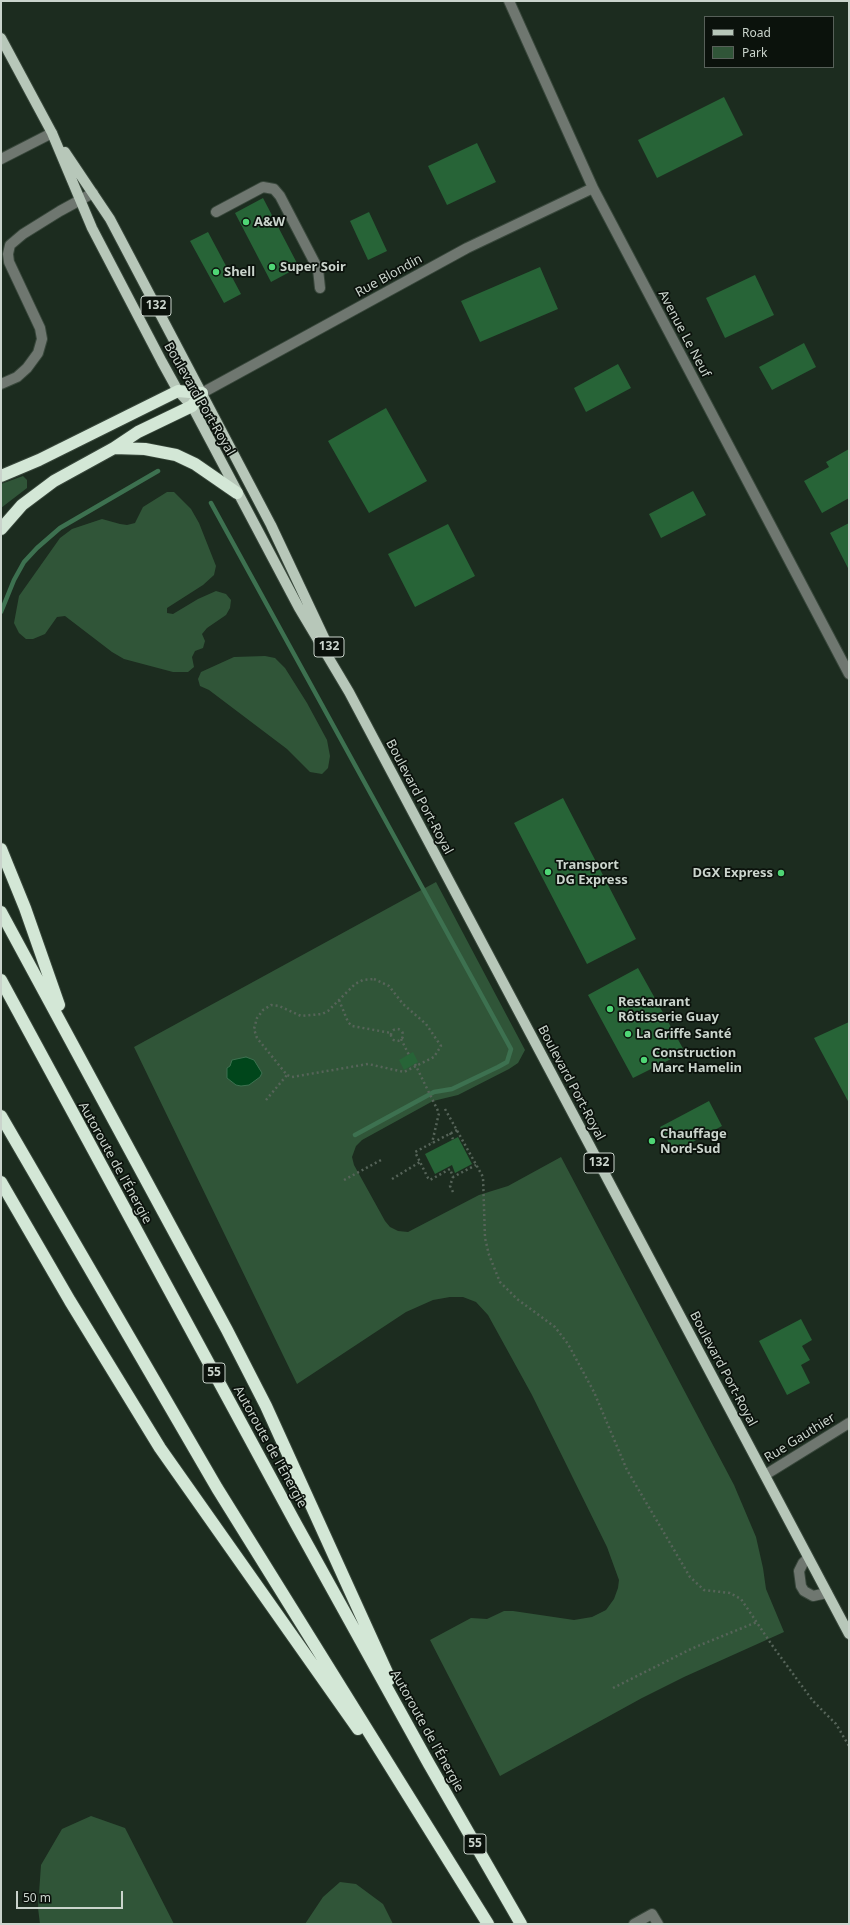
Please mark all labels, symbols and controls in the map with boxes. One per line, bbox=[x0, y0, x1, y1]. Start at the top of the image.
legend bbox=[704, 16, 834, 68]
text: Road bbox=[742, 24, 771, 41]
text: Park bbox=[742, 44, 767, 61]
place label: A&W bbox=[254, 214, 285, 230]
marker: A&W bbox=[241, 217, 251, 227]
street label: Rue Blondin bbox=[353, 251, 425, 301]
place label: Super Soir bbox=[280, 259, 346, 275]
marker: Super Soir bbox=[267, 262, 277, 272]
place label: Shell bbox=[224, 264, 255, 280]
marker: Shell bbox=[211, 267, 221, 277]
street label: Avenue Le Neuf bbox=[655, 288, 713, 380]
road number: 132 bbox=[141, 296, 171, 316]
street label: Boulevard Port-Royal bbox=[160, 340, 238, 458]
road number: 132 bbox=[314, 637, 344, 657]
street label: Boulevard Port-Royal bbox=[382, 737, 456, 857]
place label: Transport DG Express bbox=[556, 857, 628, 888]
place label: DGX Express bbox=[693, 865, 773, 881]
marker: Transport DG Express bbox=[543, 867, 553, 877]
marker: DGX Express bbox=[776, 868, 786, 878]
place label: Restaurant Rôtisserie Guay bbox=[618, 994, 719, 1025]
marker: Restaurant Rôtisserie Guay bbox=[605, 1004, 615, 1014]
street label: Boulevard Port-Royal bbox=[534, 1023, 608, 1143]
place label: La Griffe Santé bbox=[636, 1026, 732, 1042]
marker: La Griffe Santé bbox=[623, 1029, 633, 1039]
place label: Construction Marc Hamelin bbox=[652, 1045, 742, 1076]
marker: Construction Marc Hamelin bbox=[639, 1055, 649, 1065]
street label: Autoroute de l'Énergie bbox=[75, 1099, 155, 1227]
place label: Chauffage Nord-Sud bbox=[660, 1126, 727, 1157]
marker: Chauffage Nord-Sud bbox=[647, 1136, 657, 1146]
road number: 132 bbox=[584, 1153, 614, 1173]
street label: Boulevard Port-Royal bbox=[686, 1309, 760, 1429]
road number: 55 bbox=[203, 1363, 225, 1383]
street label: Autoroute de l'Énergie bbox=[230, 1383, 310, 1511]
street label: Rue Gauthier bbox=[762, 1410, 838, 1466]
street label: Autoroute de l'Énergie bbox=[387, 1667, 467, 1795]
road number: 55 bbox=[464, 1834, 486, 1854]
scale bar bbox=[18, 1883, 125, 1909]
text: 50 m bbox=[23, 1889, 51, 1906]

